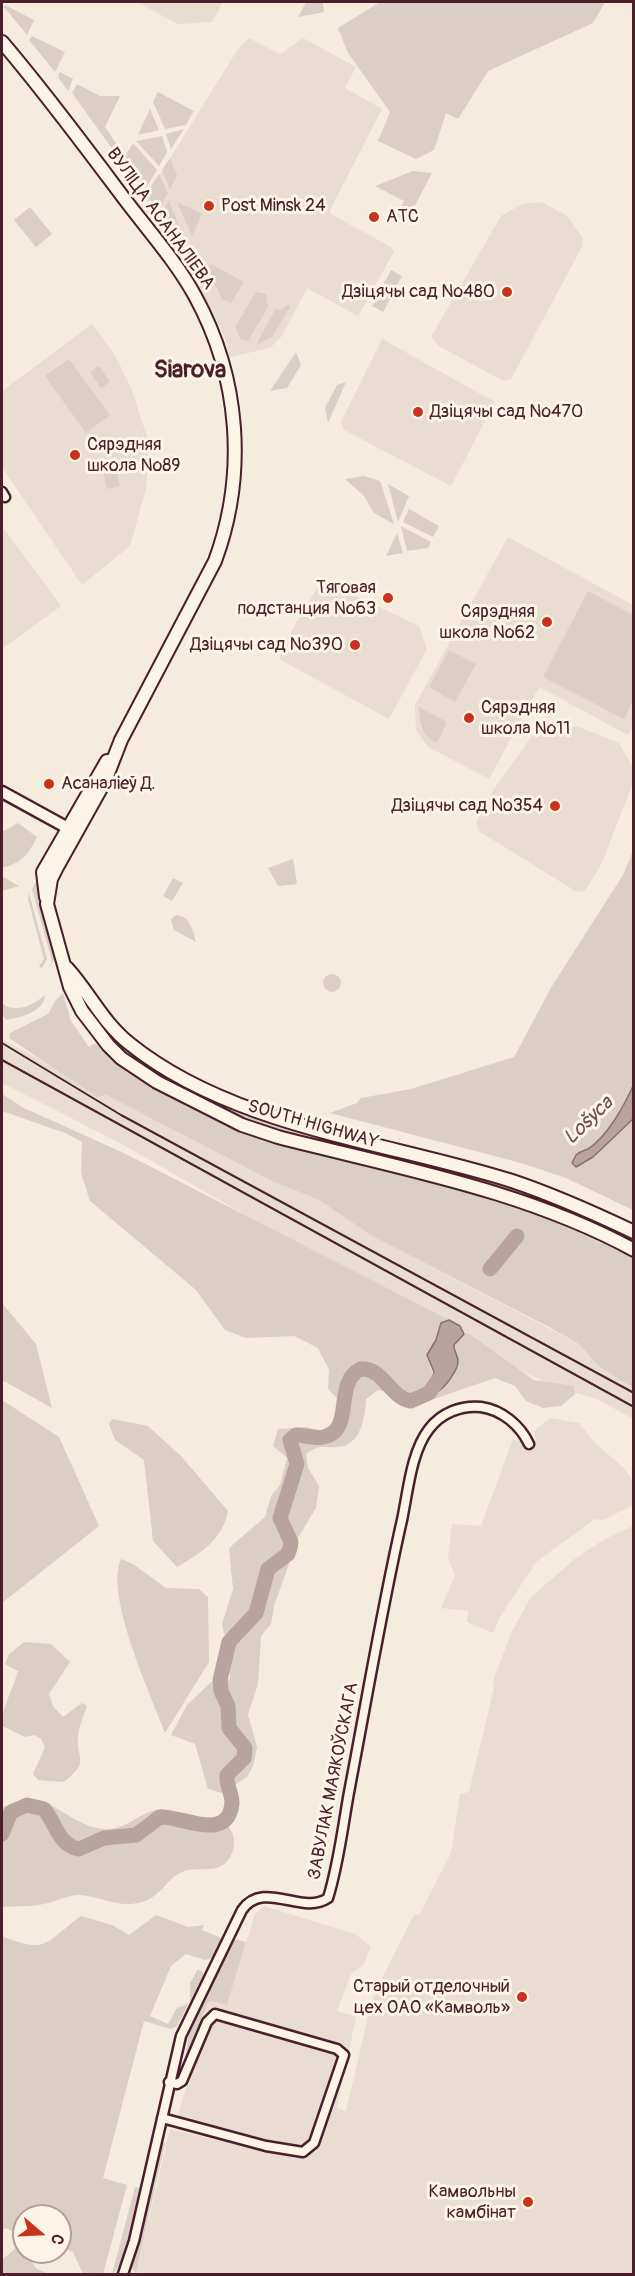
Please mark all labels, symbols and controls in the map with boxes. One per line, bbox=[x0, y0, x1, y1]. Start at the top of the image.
street label: ВУЛІЦА АСАНАЛІЕВА bbox=[101, 144, 219, 294]
place label: Post Minsk 24 bbox=[221, 195, 326, 217]
marker: Post Minsk 24 bbox=[202, 199, 216, 213]
place label: АТС bbox=[386, 206, 419, 228]
marker: АТС bbox=[367, 210, 381, 224]
place label: Дзіцячы сад №480 bbox=[342, 281, 495, 303]
marker: Дзіцячы сад №480 bbox=[500, 285, 514, 299]
district label: Siarova bbox=[154, 357, 226, 385]
place label: Дзіцячы сад №470 bbox=[430, 401, 583, 423]
marker: Дзіцячы сад №470 bbox=[411, 405, 425, 419]
place label: Сярэдняя школа №89 bbox=[87, 434, 181, 476]
marker: Сярэдняя школа №89 bbox=[68, 448, 82, 462]
place label: Тяговая подстанция №63 bbox=[237, 577, 376, 620]
marker: Тяговая подстанция №63 bbox=[381, 591, 395, 605]
place label: Сярэдняя школа №62 bbox=[439, 601, 535, 644]
marker: Сярэдняя школа №62 bbox=[540, 615, 554, 629]
place label: Дзіцячы сад №390 bbox=[190, 634, 343, 656]
marker: Дзіцячы сад №390 bbox=[348, 638, 362, 652]
place label: Сярэдняя школа №11 bbox=[481, 697, 570, 740]
marker: Сярэдняя школа №11 bbox=[462, 711, 476, 725]
place label: Асаналіеў Д. bbox=[61, 773, 155, 795]
marker: Асаналіеў Д. bbox=[42, 777, 56, 791]
place label: Дзіцячы сад №354 bbox=[392, 795, 543, 817]
marker: Дзіцячы сад №354 bbox=[548, 799, 562, 813]
water label: Lošyca bbox=[559, 1092, 619, 1150]
street label: SOUTH HIGHWAY bbox=[245, 1096, 381, 1154]
street label: ЗАВУЛАК МАЯКОЎСКАГА bbox=[304, 1681, 364, 1881]
place label: Старый отделочный цех ОАО «Камволь» bbox=[353, 1976, 510, 2018]
marker: Старый отделочный цех ОАО «Камволь» bbox=[515, 1990, 529, 2004]
place label: Камвольны камбінат bbox=[429, 2181, 516, 2224]
marker: Камвольны камбінат bbox=[521, 2195, 535, 2209]
north arrow bbox=[12, 2204, 72, 2264]
text: С bbox=[46, 2231, 68, 2247]

